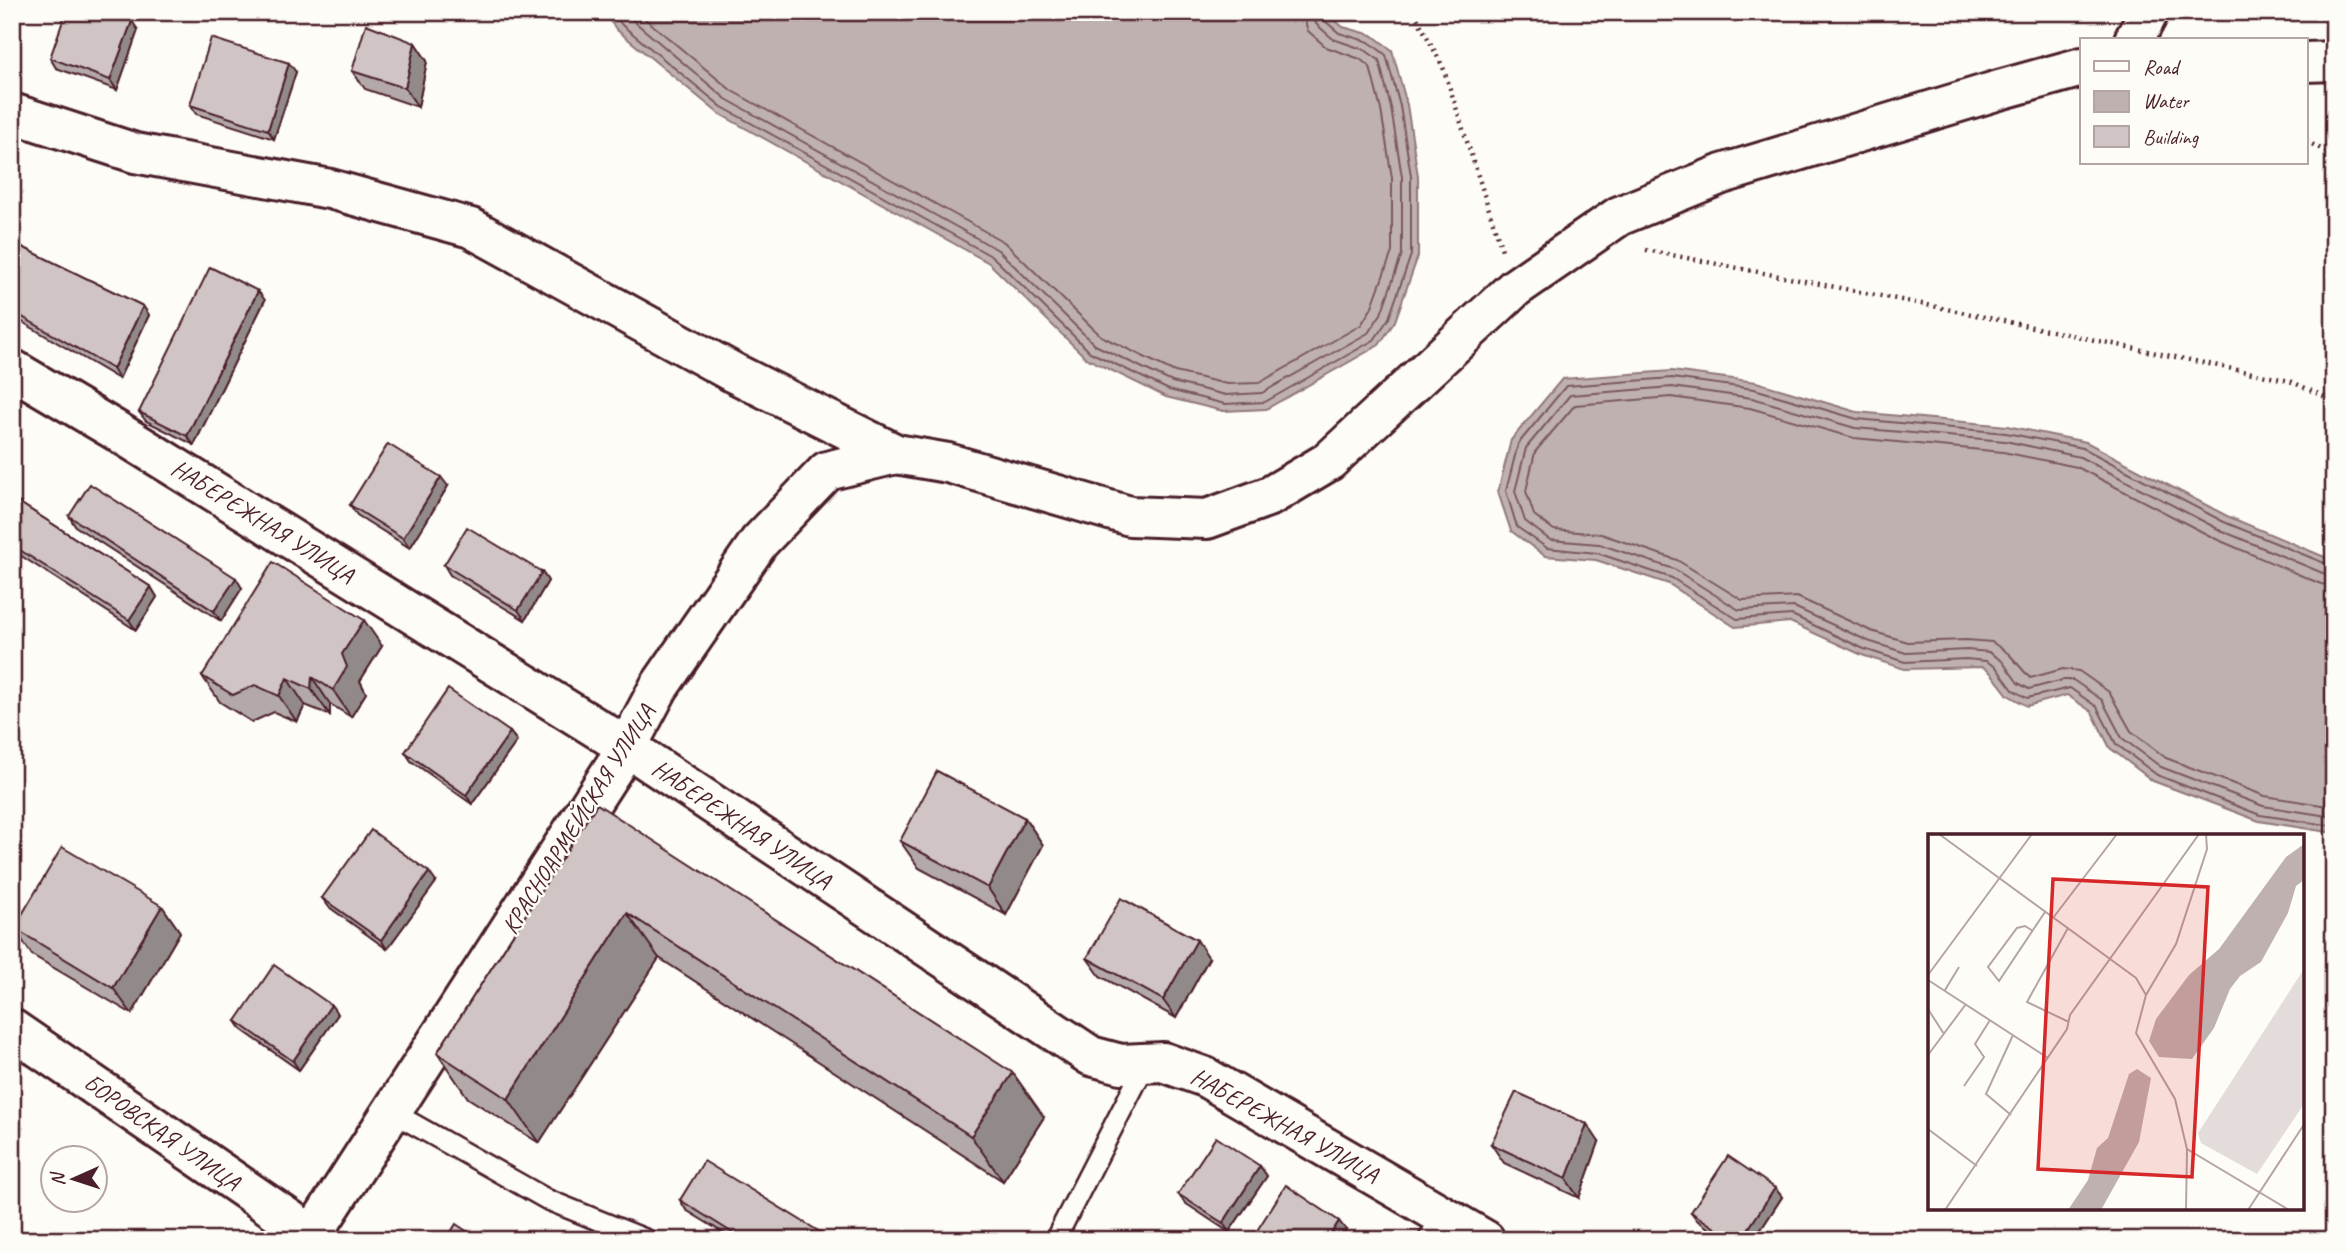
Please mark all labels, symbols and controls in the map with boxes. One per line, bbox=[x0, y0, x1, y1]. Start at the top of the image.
legend bbox=[2080, 38, 2308, 164]
text: Road bbox=[2143, 54, 2182, 80]
text: Water bbox=[2143, 88, 2190, 114]
text: Building bbox=[2143, 124, 2200, 150]
street label: НАБЕРЕЖНАЯ УЛИЦА bbox=[166, 453, 361, 590]
street label: КРАСНОАРМЕЙСКАЯ УЛИЦА bbox=[495, 698, 662, 939]
street label: НАБЕРЕЖНАЯ УЛИЦА bbox=[647, 753, 838, 896]
inset map bbox=[1928, 834, 2304, 1210]
street label: НАБЕРЕЖНАЯ УЛИЦА bbox=[1186, 1061, 1385, 1189]
street label: БОРОВСКАЯ УЛИЦА bbox=[78, 1067, 247, 1198]
north arrow bbox=[38, 1144, 108, 1214]
text: N bbox=[46, 1170, 70, 1186]

